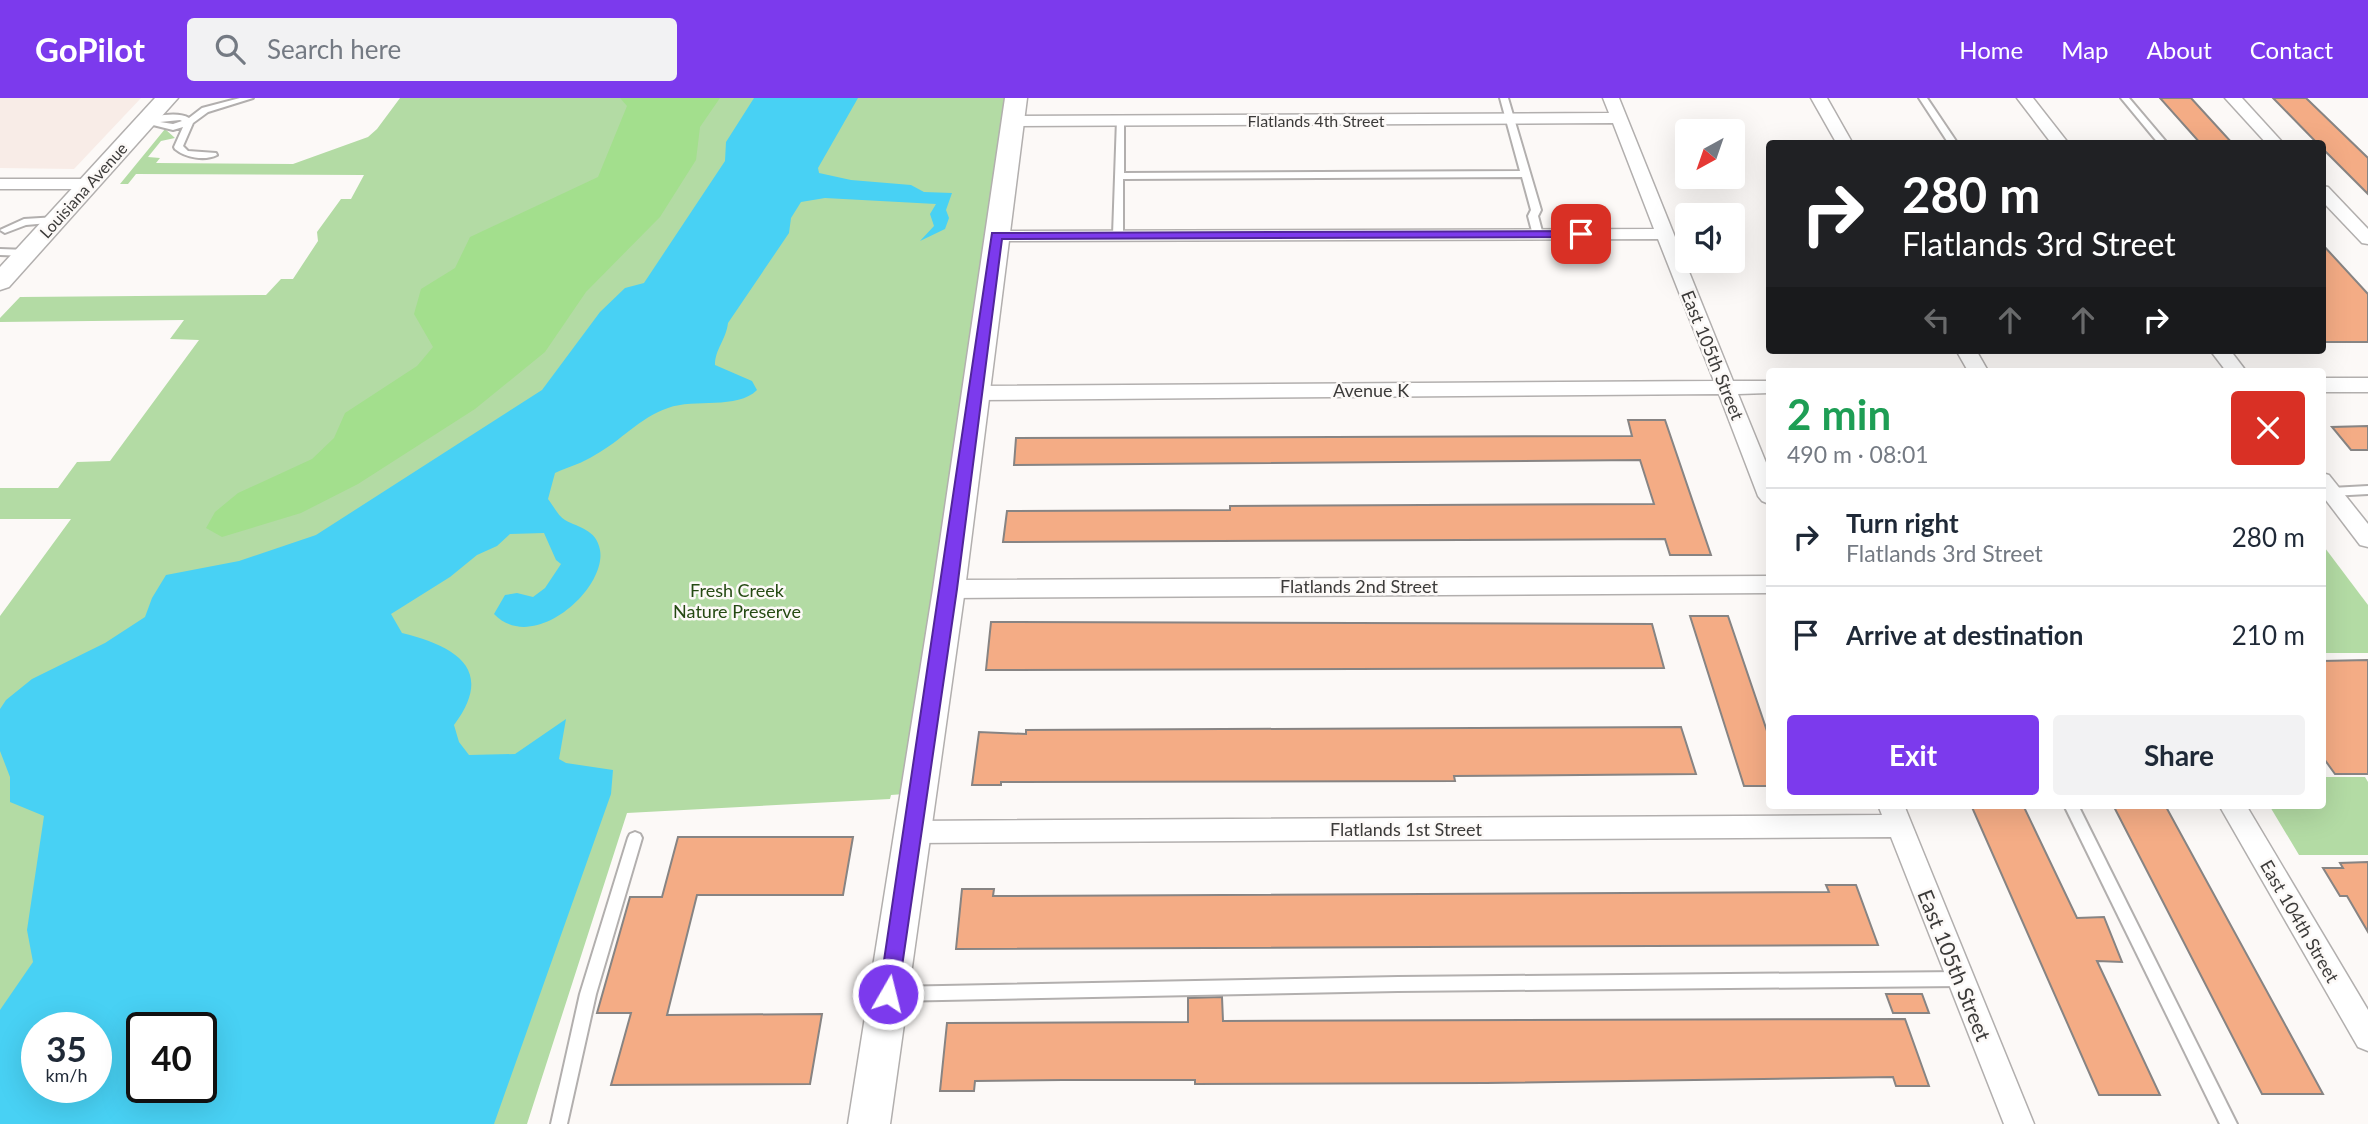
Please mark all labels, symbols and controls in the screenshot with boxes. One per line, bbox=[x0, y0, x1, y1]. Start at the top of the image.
search box bbox=[187, 18, 677, 81]
text: GoPilot bbox=[35, 29, 145, 69]
icon: search bbox=[211, 30, 249, 68]
text: Search here bbox=[267, 33, 401, 65]
text: Home bbox=[1959, 35, 2023, 64]
text: Map bbox=[2061, 35, 2109, 64]
text: About bbox=[2147, 35, 2212, 64]
text: Contact bbox=[2250, 35, 2333, 64]
street label: Flatlands 4th Street bbox=[1247, 111, 1385, 130]
north arrow bbox=[1675, 119, 1745, 189]
map controls bbox=[1675, 119, 1745, 273]
street label: Louisiana Avenue bbox=[35, 138, 131, 242]
text: 280 m bbox=[1902, 165, 2040, 223]
icon: right bbox=[1787, 168, 1878, 259]
button: sound bbox=[1675, 203, 1745, 273]
pin bbox=[1551, 204, 1611, 264]
icon: arrive bbox=[1562, 215, 1600, 253]
text: Flatlands 3rd Street bbox=[1902, 224, 2176, 263]
street label: East 105th Street bbox=[1677, 287, 1749, 424]
icon: left bbox=[1918, 301, 1956, 339]
icon: ahead bbox=[1991, 301, 2029, 339]
icon: ahead bbox=[2064, 301, 2102, 339]
icon: right bbox=[2137, 301, 2175, 339]
street label: Avenue K bbox=[1333, 379, 1409, 401]
text: 2 min bbox=[1787, 389, 1891, 439]
button: close bbox=[2231, 391, 2305, 465]
text: 490 m · 08:01 bbox=[1787, 440, 1929, 468]
text: Turn right bbox=[1846, 507, 1959, 539]
icon: right bbox=[1787, 518, 1825, 556]
text: 280 m bbox=[2232, 521, 2305, 553]
text: Flatlands 3rd Street bbox=[1846, 539, 2043, 567]
street label: Flatlands 2nd Street bbox=[1280, 575, 1438, 597]
park label: Fresh Creek Nature Preserve bbox=[673, 579, 801, 622]
icon: arrive bbox=[1787, 616, 1825, 654]
text: Arrive at destination bbox=[1846, 619, 2083, 651]
text: 210 m bbox=[2232, 619, 2305, 651]
button: Exit bbox=[1787, 715, 2039, 795]
button: Share bbox=[2053, 715, 2305, 795]
street label: Flatlands 1st Street bbox=[1330, 818, 1483, 840]
street label: East 104th Street bbox=[2256, 856, 2344, 987]
street label: East 105th Street bbox=[1913, 886, 1997, 1045]
position arrow bbox=[851, 957, 925, 1031]
speed limit sign: 40 bbox=[126, 1012, 217, 1103]
text: 35 bbox=[46, 1027, 87, 1069]
text: km/h bbox=[45, 1064, 88, 1086]

